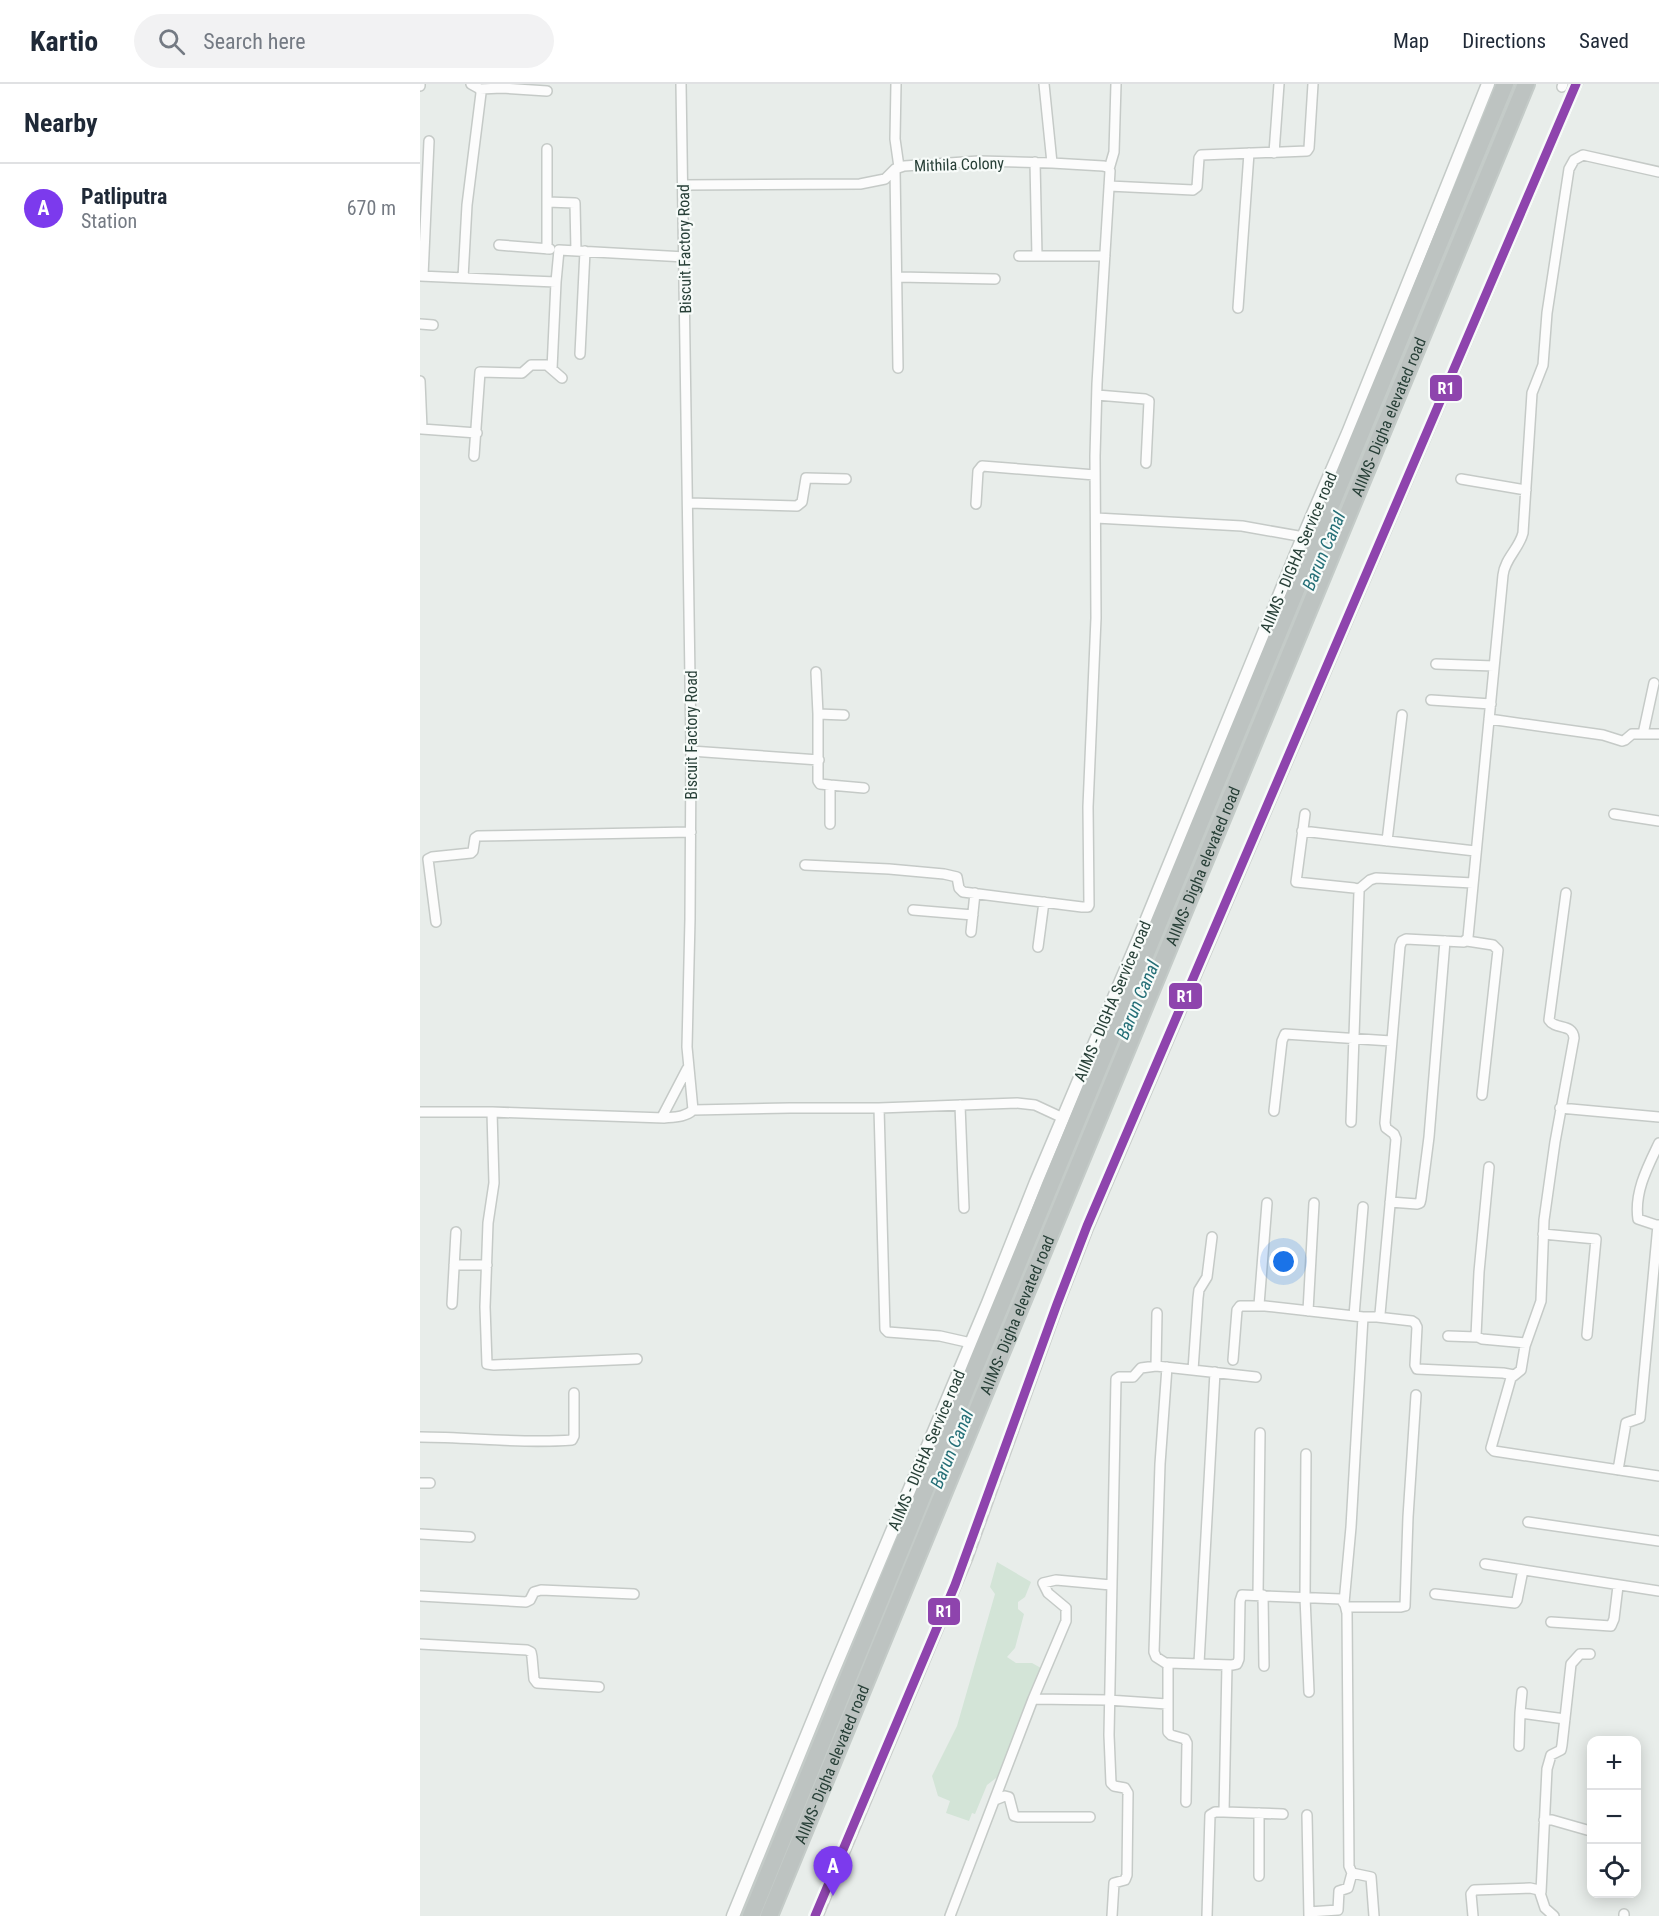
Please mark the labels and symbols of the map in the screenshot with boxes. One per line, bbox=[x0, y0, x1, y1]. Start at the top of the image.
street label: Mithila Colony bbox=[914, 153, 1005, 176]
street label: Biscuit Factory Road bbox=[674, 184, 695, 314]
street label: AIIMS- Digha elevated road bbox=[1347, 335, 1430, 499]
line badge: R1 bbox=[1429, 374, 1463, 402]
text: R1 bbox=[1438, 379, 1454, 398]
street label: AIIMS - DIGHA Service road bbox=[1256, 469, 1341, 635]
water label: Barun Canal bbox=[1298, 507, 1350, 593]
street label: Biscuit Factory Road bbox=[682, 670, 701, 800]
street label: AIIMS- Digha elevated road bbox=[1162, 784, 1244, 948]
street label: AIIMS - DIGHA Service road bbox=[1070, 918, 1155, 1084]
water label: Barun Canal bbox=[1112, 956, 1164, 1042]
line badge: R1 bbox=[1168, 982, 1203, 1010]
text: R1 bbox=[1177, 987, 1193, 1006]
street label: AIIMS- Digha elevated road bbox=[976, 1233, 1058, 1398]
your location bbox=[1269, 1247, 1298, 1276]
street label: AIIMS - DIGHA Service road bbox=[884, 1367, 969, 1533]
water label: Barun Canal bbox=[926, 1405, 978, 1491]
line badge: R1 bbox=[927, 1597, 961, 1626]
text: R1 bbox=[936, 1602, 952, 1621]
street label: AIIMS- Digha elevated road bbox=[791, 1682, 873, 1847]
pin: A bbox=[814, 1846, 852, 1896]

